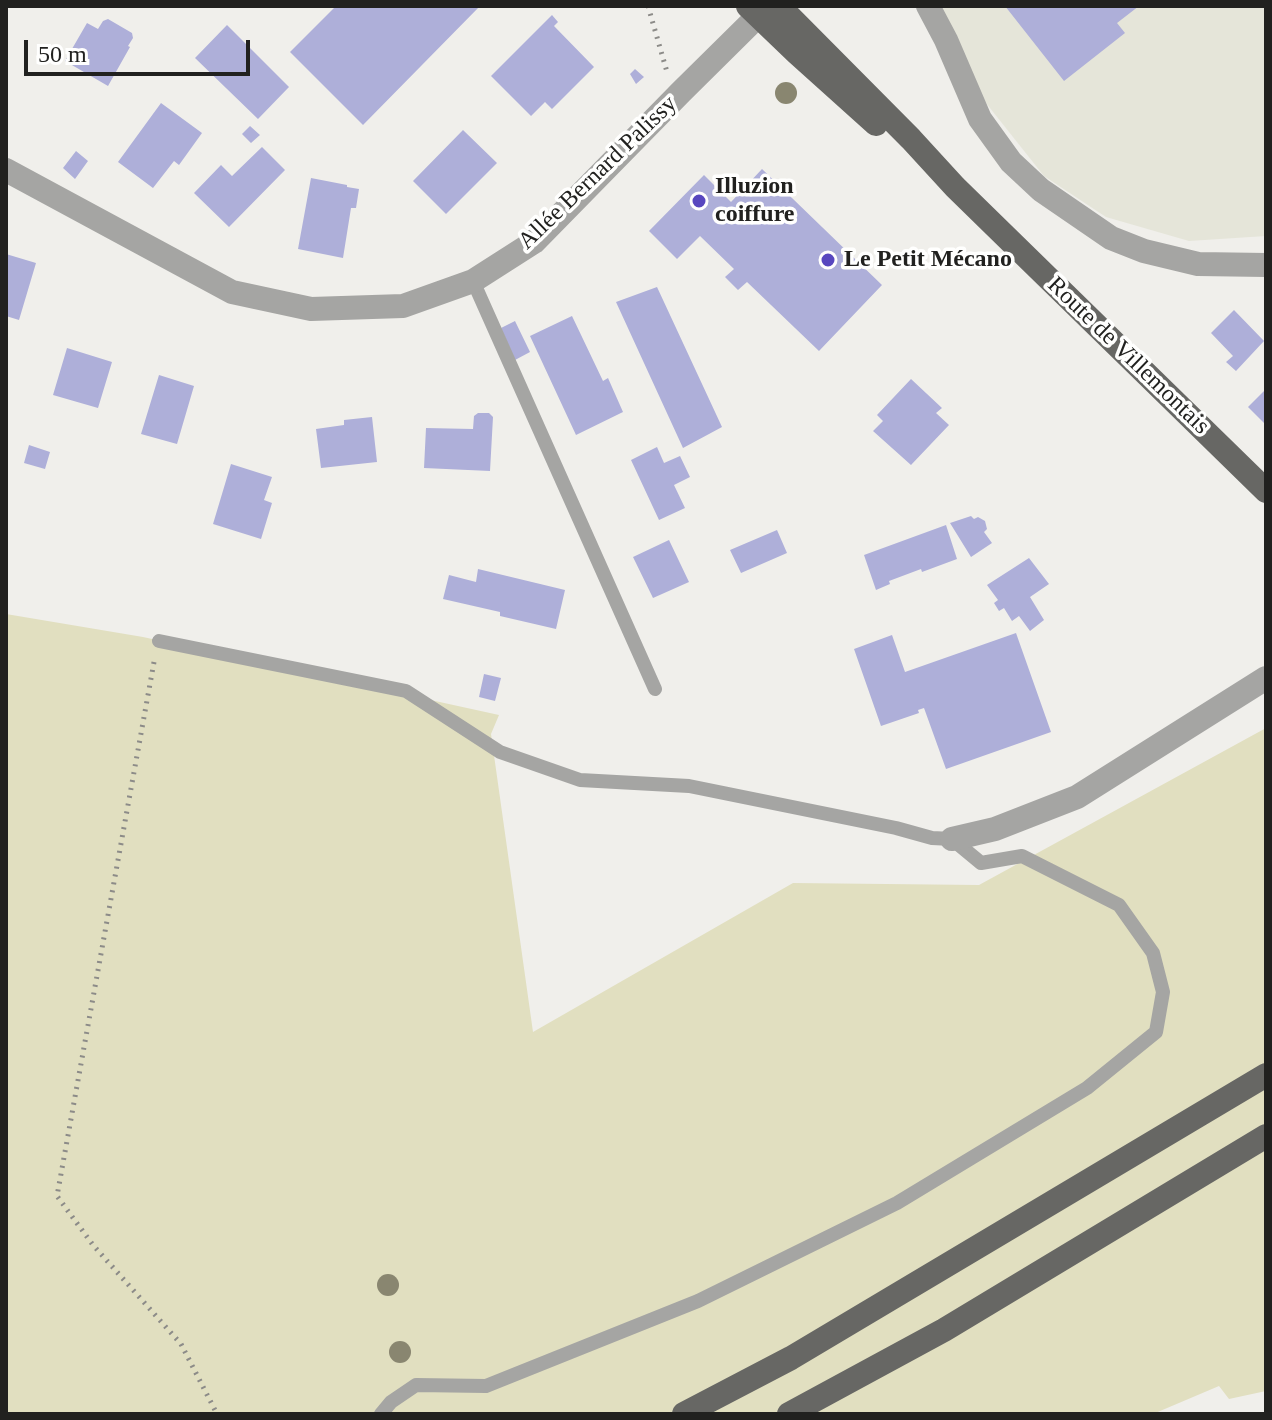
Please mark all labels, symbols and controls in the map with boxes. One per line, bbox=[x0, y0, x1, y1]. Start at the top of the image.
scale bar bbox=[28, 24, 254, 74]
text: 50 m bbox=[38, 41, 87, 67]
street label: Allée Bernard Palissy bbox=[513, 90, 683, 256]
place label: Illuzion coiffure bbox=[715, 173, 795, 229]
marker: Illuzion coiffure bbox=[690, 192, 708, 210]
place label: Le Petit Mécano bbox=[844, 246, 1012, 274]
marker: Le Petit Mécano bbox=[819, 251, 837, 269]
street label: Route de Villemontais bbox=[1041, 271, 1215, 441]

